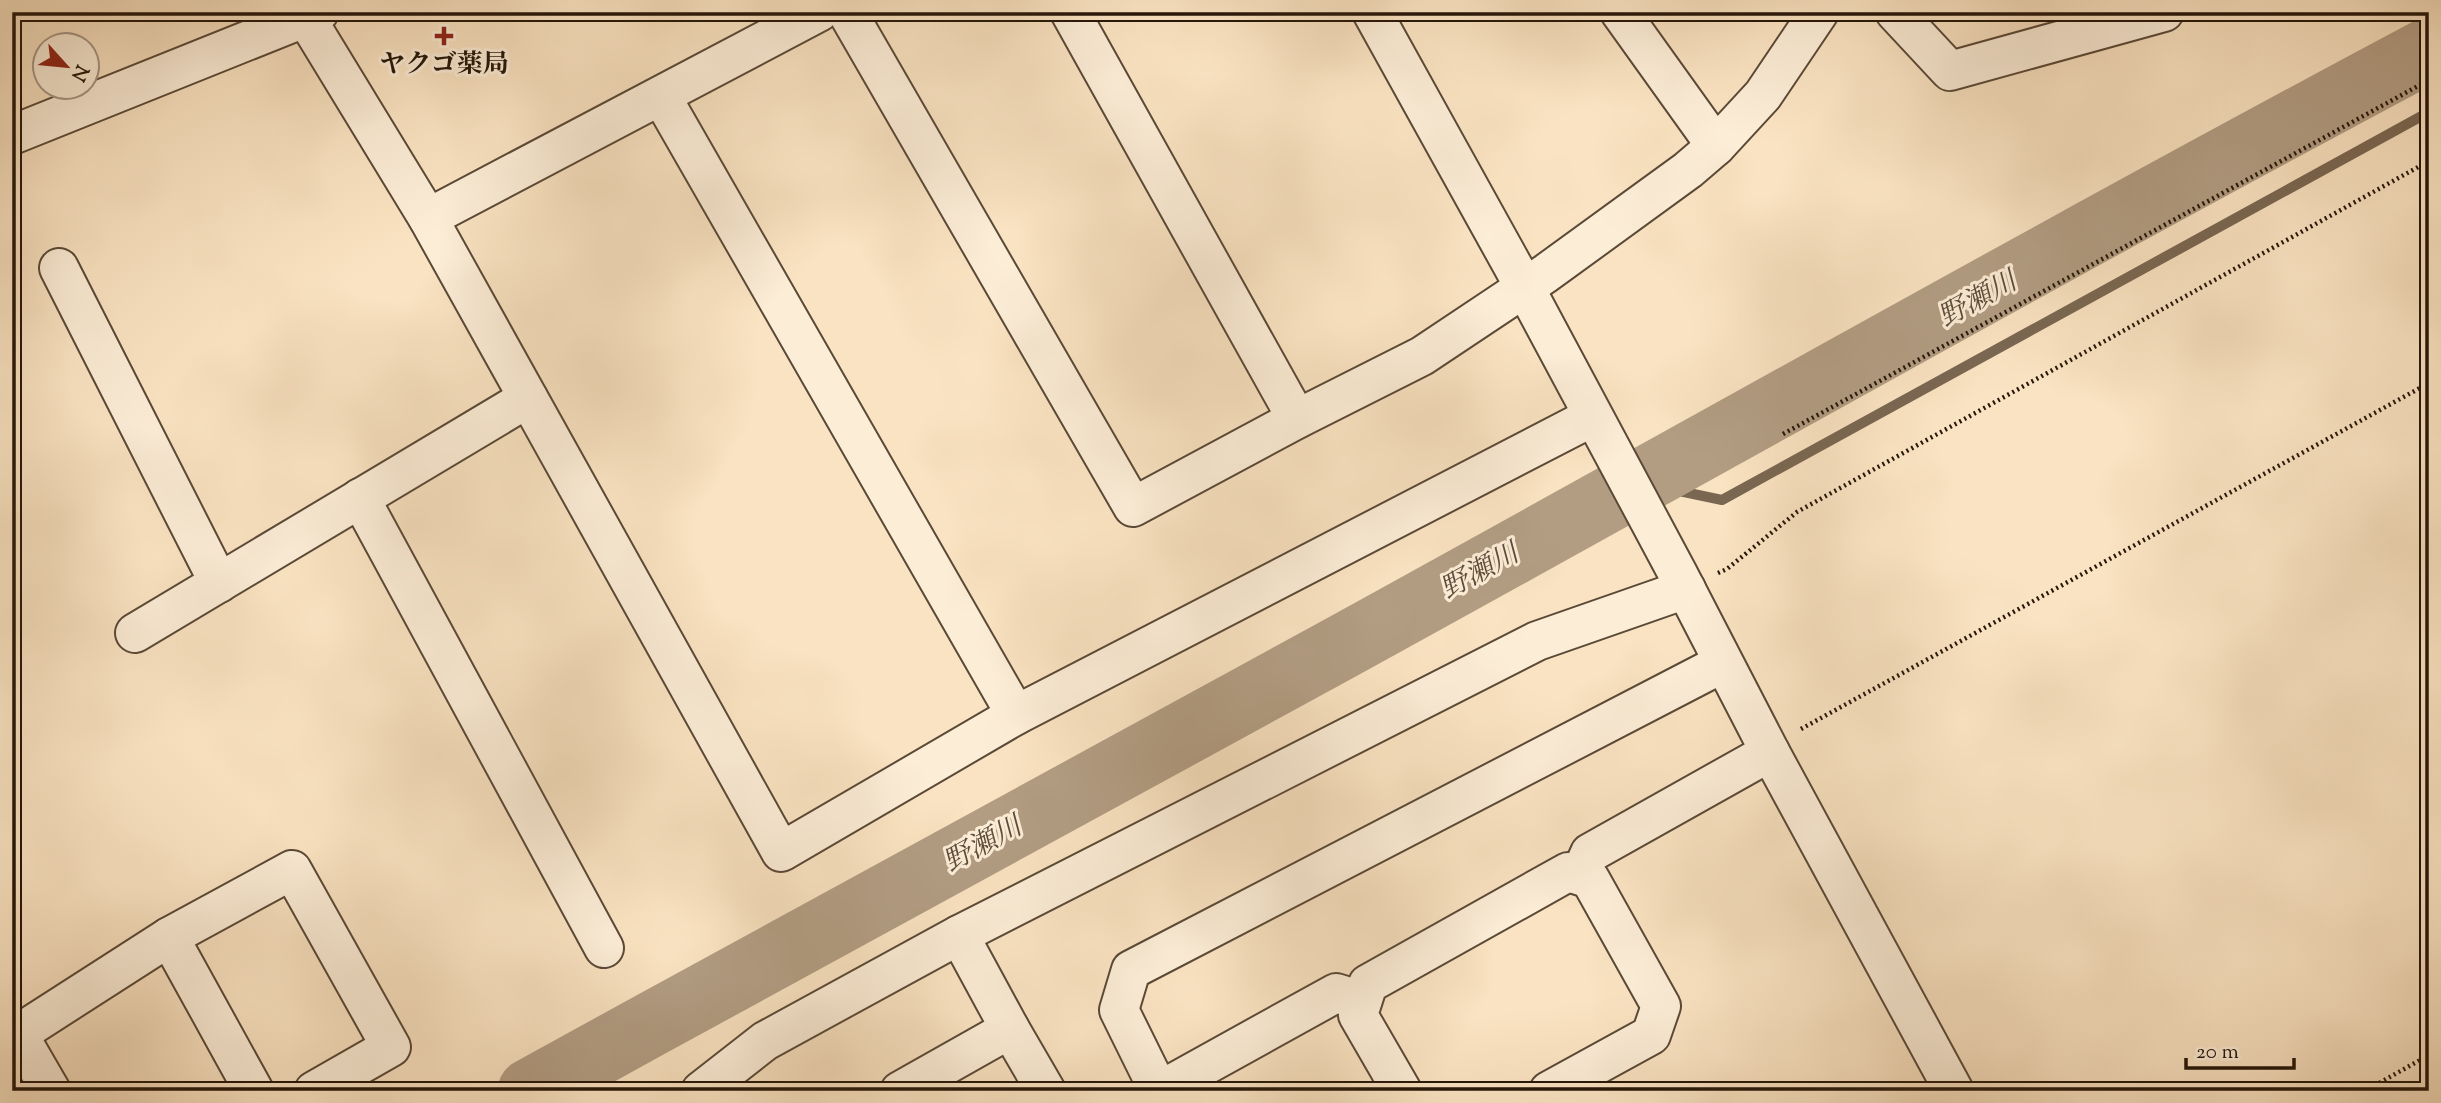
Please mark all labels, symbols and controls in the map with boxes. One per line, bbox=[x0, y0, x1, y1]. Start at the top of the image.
marker: ヤクゴ薬局 bbox=[436, 28, 452, 44]
north arrow bbox=[32, 32, 102, 102]
place label: ヤクゴ薬局 bbox=[379, 47, 509, 84]
text: N bbox=[63, 60, 94, 85]
water label: 野瀬川 bbox=[1932, 261, 2028, 338]
water label: 野瀬川 bbox=[1434, 533, 1530, 610]
water label: 野瀬川 bbox=[937, 806, 1033, 883]
scale bar bbox=[2186, 1026, 2294, 1070]
text: 20 m bbox=[2196, 1038, 2239, 1068]

